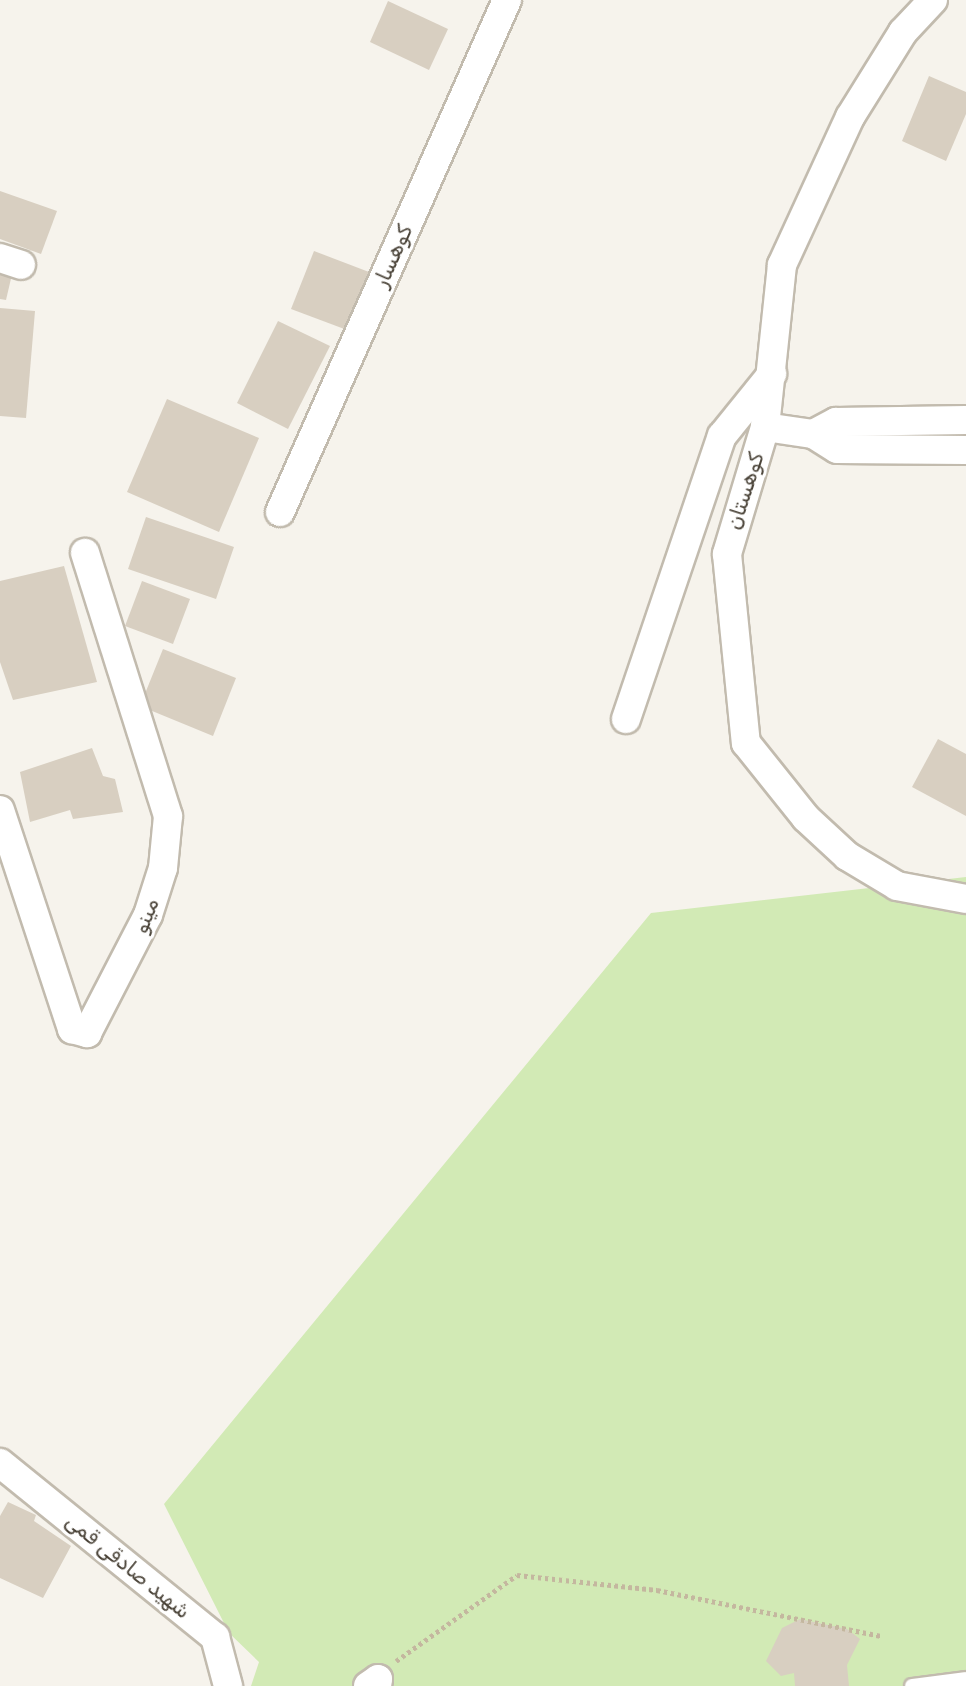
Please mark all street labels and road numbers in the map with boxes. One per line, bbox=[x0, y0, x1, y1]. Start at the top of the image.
street label: کوهسار bbox=[368, 221, 418, 291]
street label: کوهستان bbox=[721, 449, 769, 533]
street label: مینو bbox=[128, 895, 164, 937]
street label: شهید صادقی قمی bbox=[61, 1508, 195, 1624]

